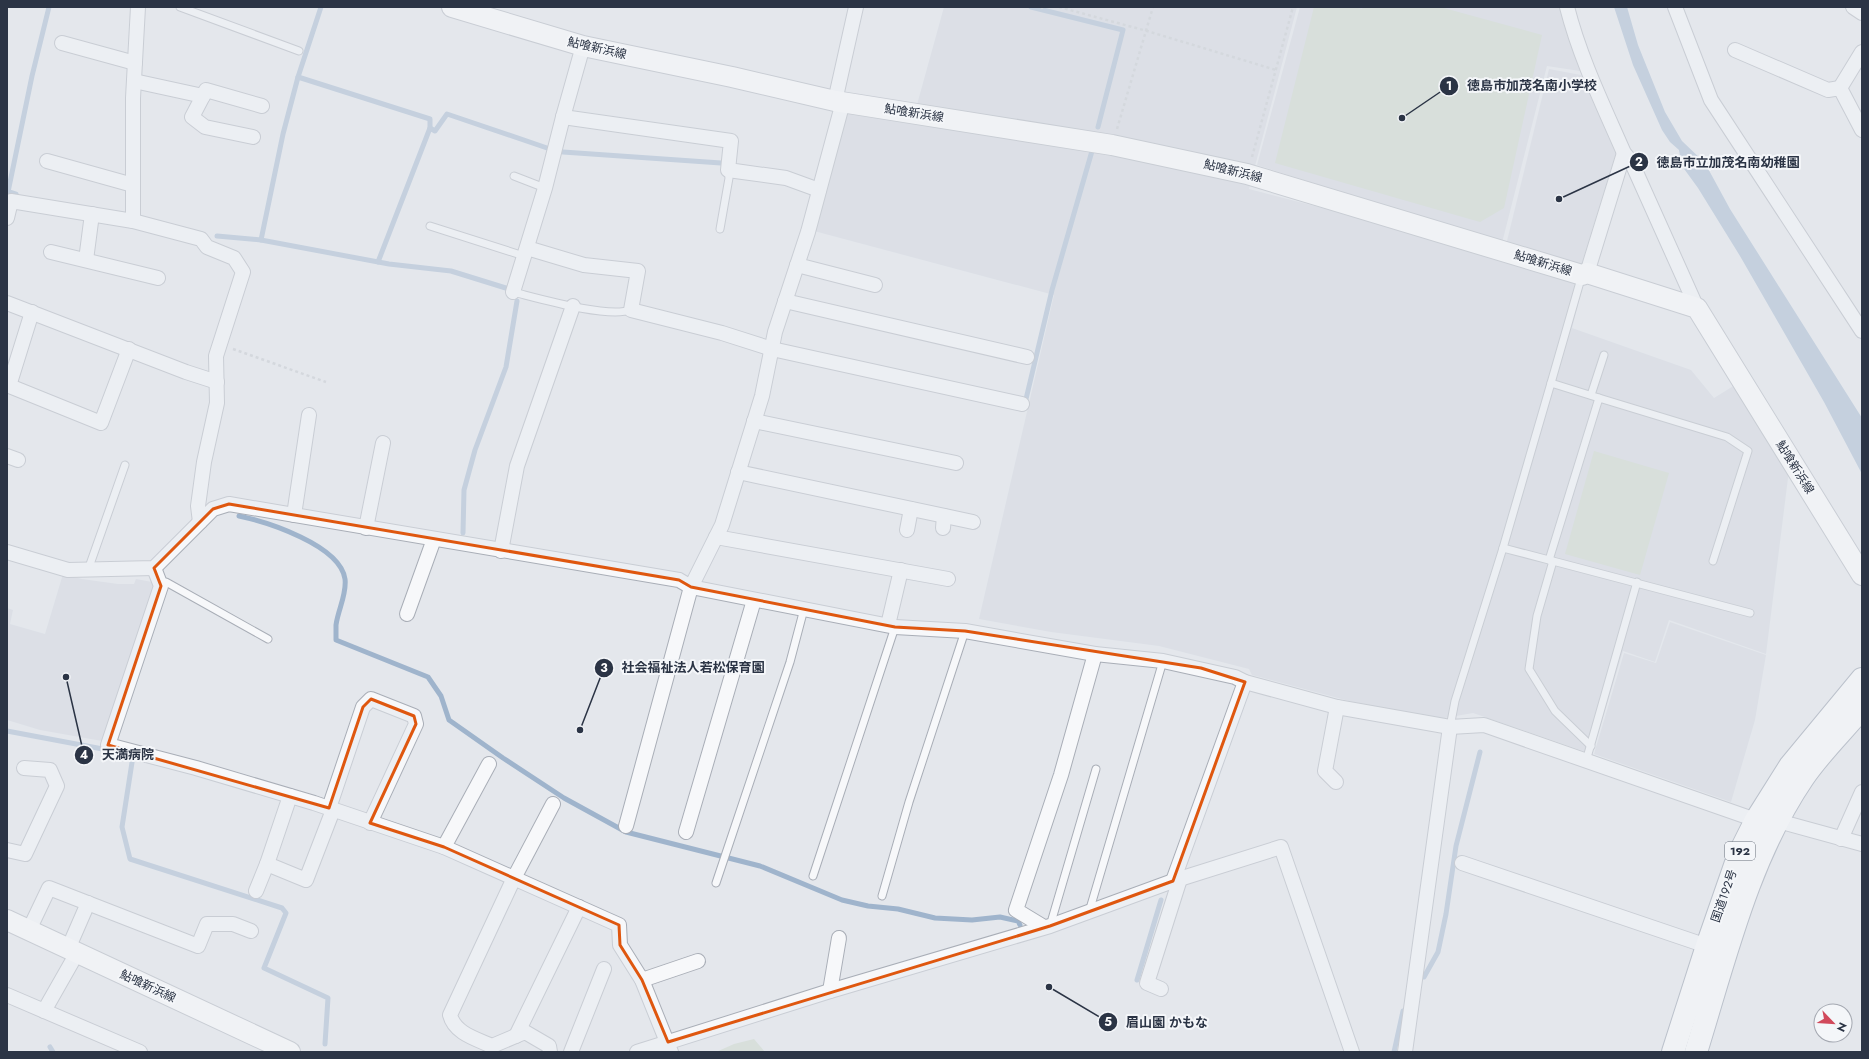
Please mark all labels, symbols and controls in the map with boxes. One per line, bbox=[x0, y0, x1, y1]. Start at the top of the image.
street label: 鮎喰新浜線 bbox=[566, 32, 628, 64]
callout: 徳島市加茂名南小学校 bbox=[1439, 73, 1605, 98]
text: 徳島市加茂名南小学校 bbox=[1467, 76, 1597, 95]
text: 1 bbox=[1446, 77, 1452, 95]
street label: 鮎喰新浜線 bbox=[883, 99, 945, 127]
callout: 徳島市立加茂名南幼稚園 bbox=[1629, 150, 1808, 175]
text: 2 bbox=[1635, 153, 1643, 171]
text: 徳島市立加茂名南幼稚園 bbox=[1656, 153, 1800, 172]
street label: 鮎喰新浜線 bbox=[1202, 155, 1264, 187]
street label: 鮎喰新浜線 bbox=[1512, 246, 1574, 280]
street label: 鮎喰新浜線 bbox=[1771, 437, 1819, 497]
callout: 社会福祉法人若松保育園 bbox=[594, 655, 773, 680]
text: 社会福祉法人若松保育園 bbox=[621, 658, 765, 677]
text: 3 bbox=[600, 659, 608, 677]
callout: 天満病院 bbox=[74, 742, 162, 767]
text: 天満病院 bbox=[102, 745, 154, 764]
text: 4 bbox=[80, 746, 88, 764]
road number: 192 bbox=[1725, 842, 1755, 860]
street label: 国道192号 bbox=[1707, 867, 1741, 925]
street label: 鮎喰新浜線 bbox=[117, 965, 179, 1007]
north arrow bbox=[1813, 1003, 1853, 1043]
callout: 眉山園 かもな bbox=[1098, 1010, 1216, 1035]
text: 5 bbox=[1104, 1013, 1112, 1031]
text: 眉山園 かもな bbox=[1126, 1013, 1208, 1032]
text: N bbox=[1833, 1020, 1851, 1035]

